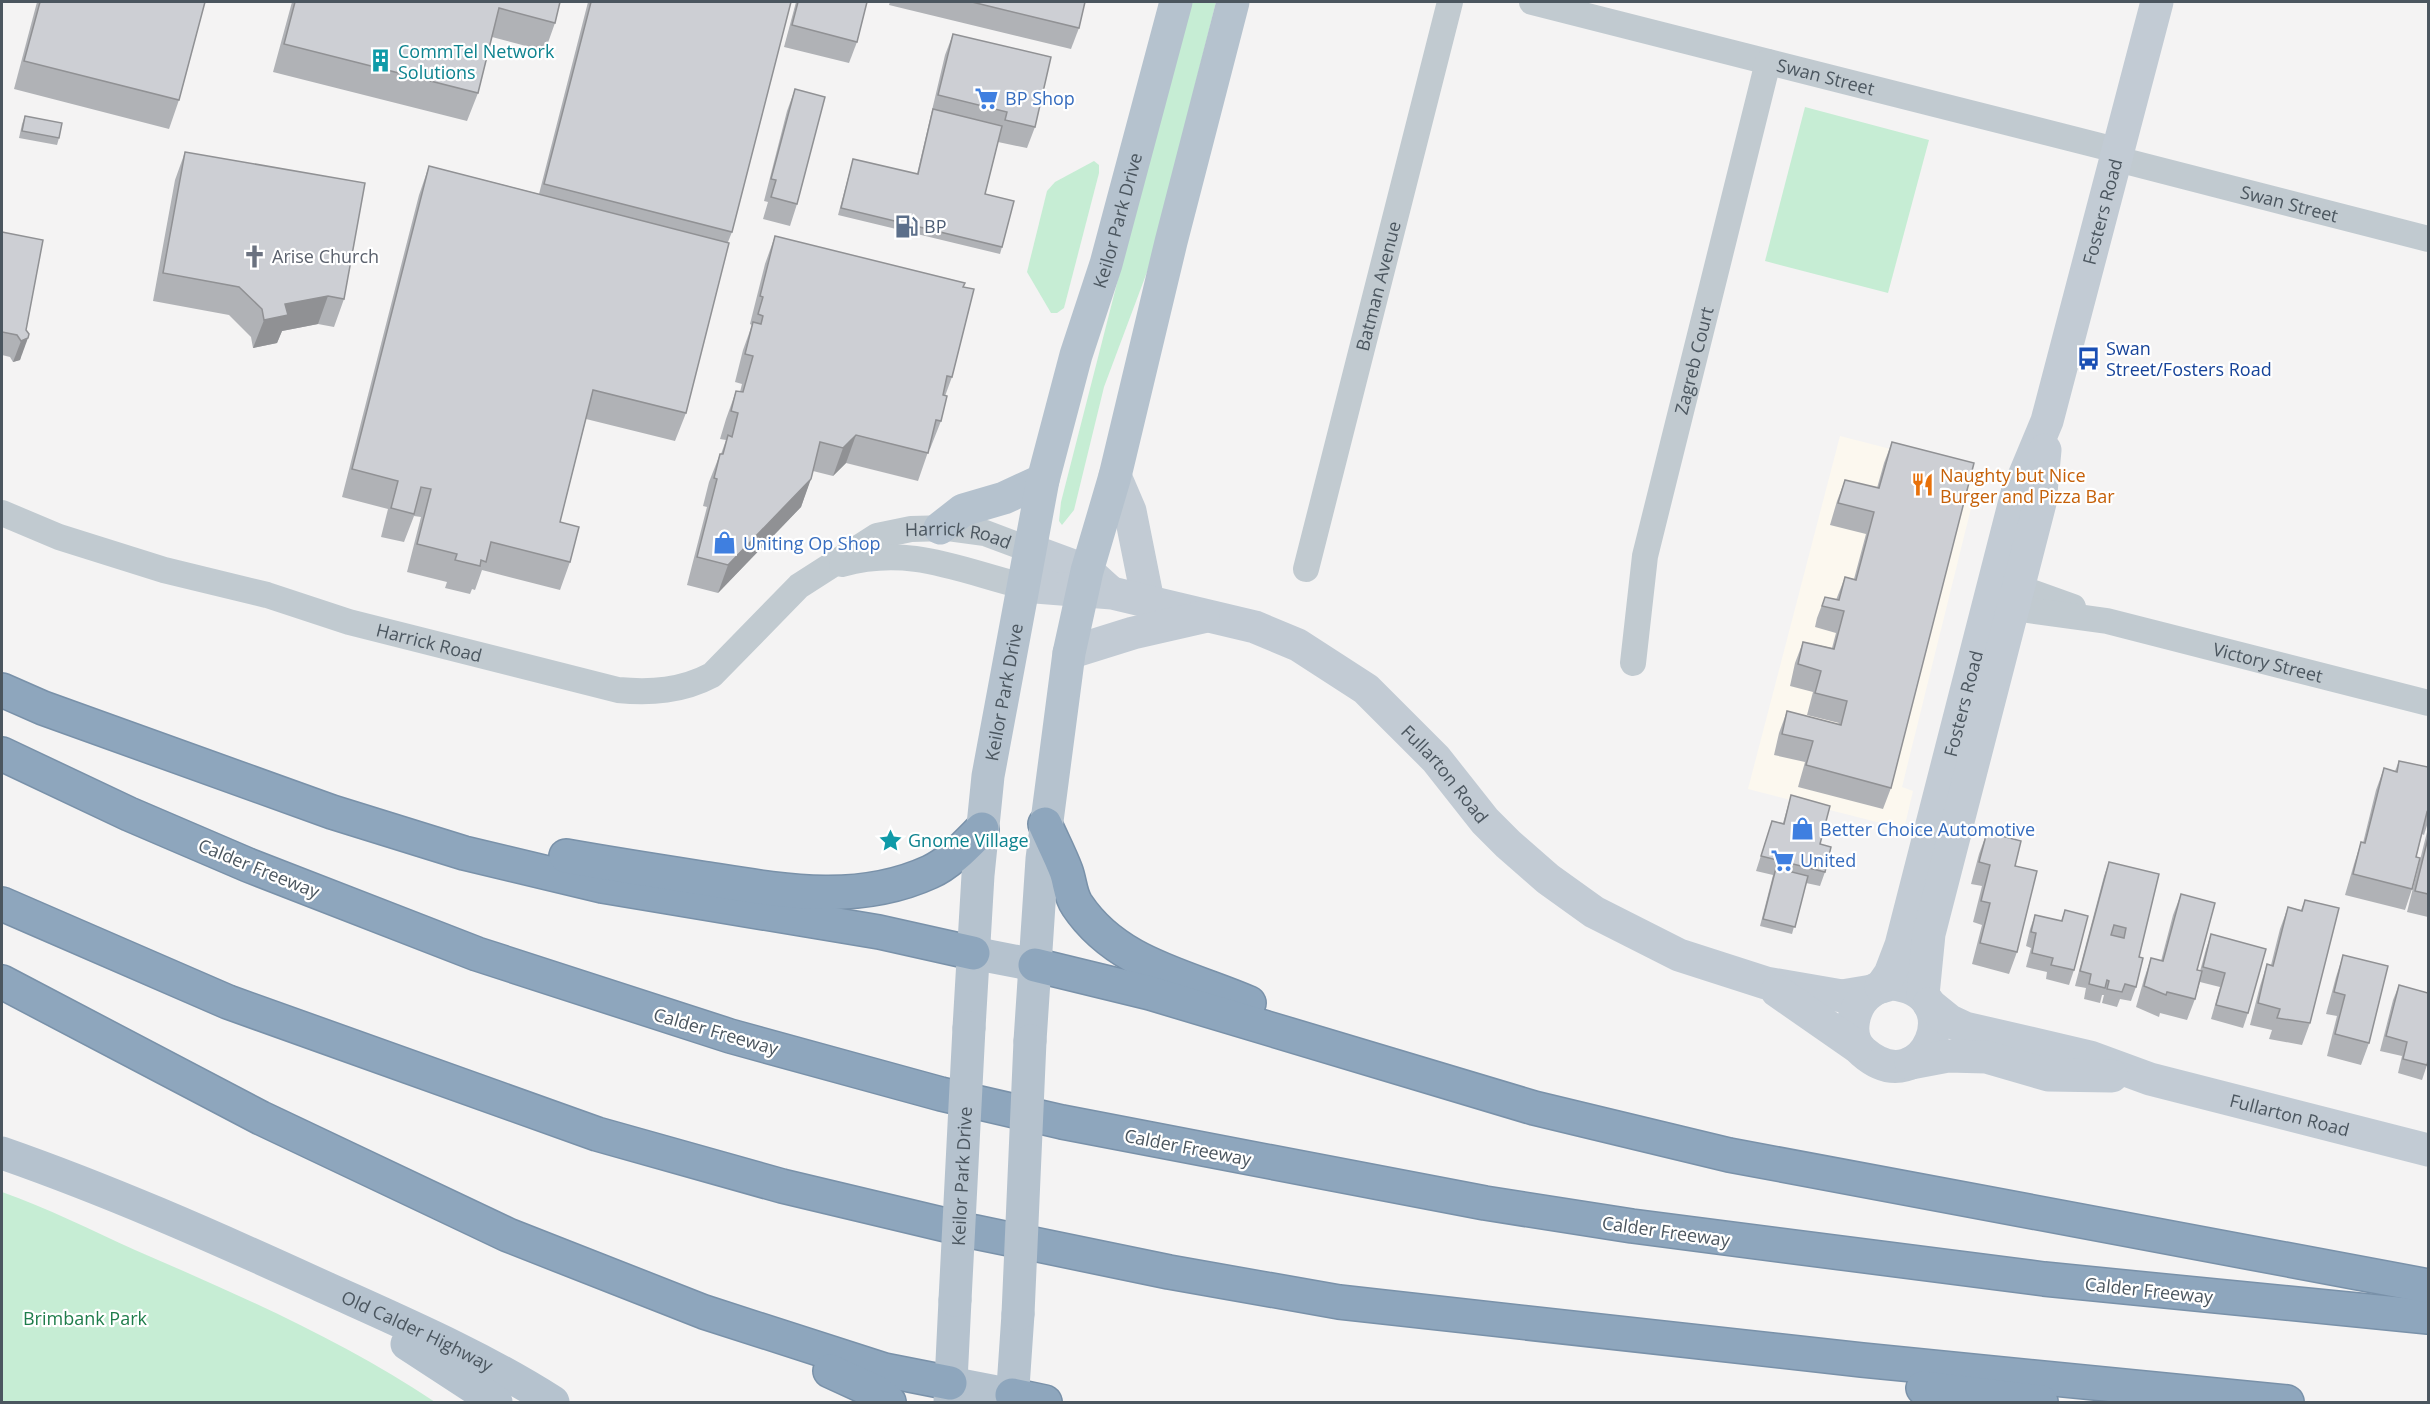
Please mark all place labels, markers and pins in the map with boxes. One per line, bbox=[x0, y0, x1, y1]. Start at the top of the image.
place label: CommTel Network Solutions bbox=[398, 39, 555, 84]
building icon: CommTel Network Solutions bbox=[367, 48, 393, 74]
supermarket icon: BP Shop bbox=[974, 85, 1000, 111]
place label: BP Shop bbox=[1005, 86, 1075, 110]
fuel station icon: BP bbox=[893, 213, 919, 239]
place label: BP bbox=[924, 214, 946, 238]
church icon: Arise Church bbox=[241, 243, 267, 269]
place label: Arise Church bbox=[272, 244, 379, 268]
place label: Swan Street/Fosters Road bbox=[2106, 336, 2272, 381]
bus stop icon: Swan Street/Fosters Road bbox=[2075, 345, 2101, 371]
place label: Naughty but Nice Burger and Pizza Bar bbox=[1940, 463, 2115, 508]
restaurant icon: Naughty but Nice Burger and Pizza Bar bbox=[1909, 472, 1935, 498]
shop icon: Uniting Op Shop bbox=[712, 530, 738, 556]
place label: Uniting Op Shop bbox=[743, 531, 881, 555]
shop icon: Better Choice Automotive bbox=[1789, 816, 1815, 842]
place label: Better Choice Automotive bbox=[1820, 817, 2035, 841]
place icon: Gnome Village bbox=[877, 827, 903, 853]
place label: Gnome Village bbox=[908, 828, 1029, 852]
supermarket icon: United bbox=[1769, 847, 1795, 873]
place label: United bbox=[1800, 848, 1856, 872]

